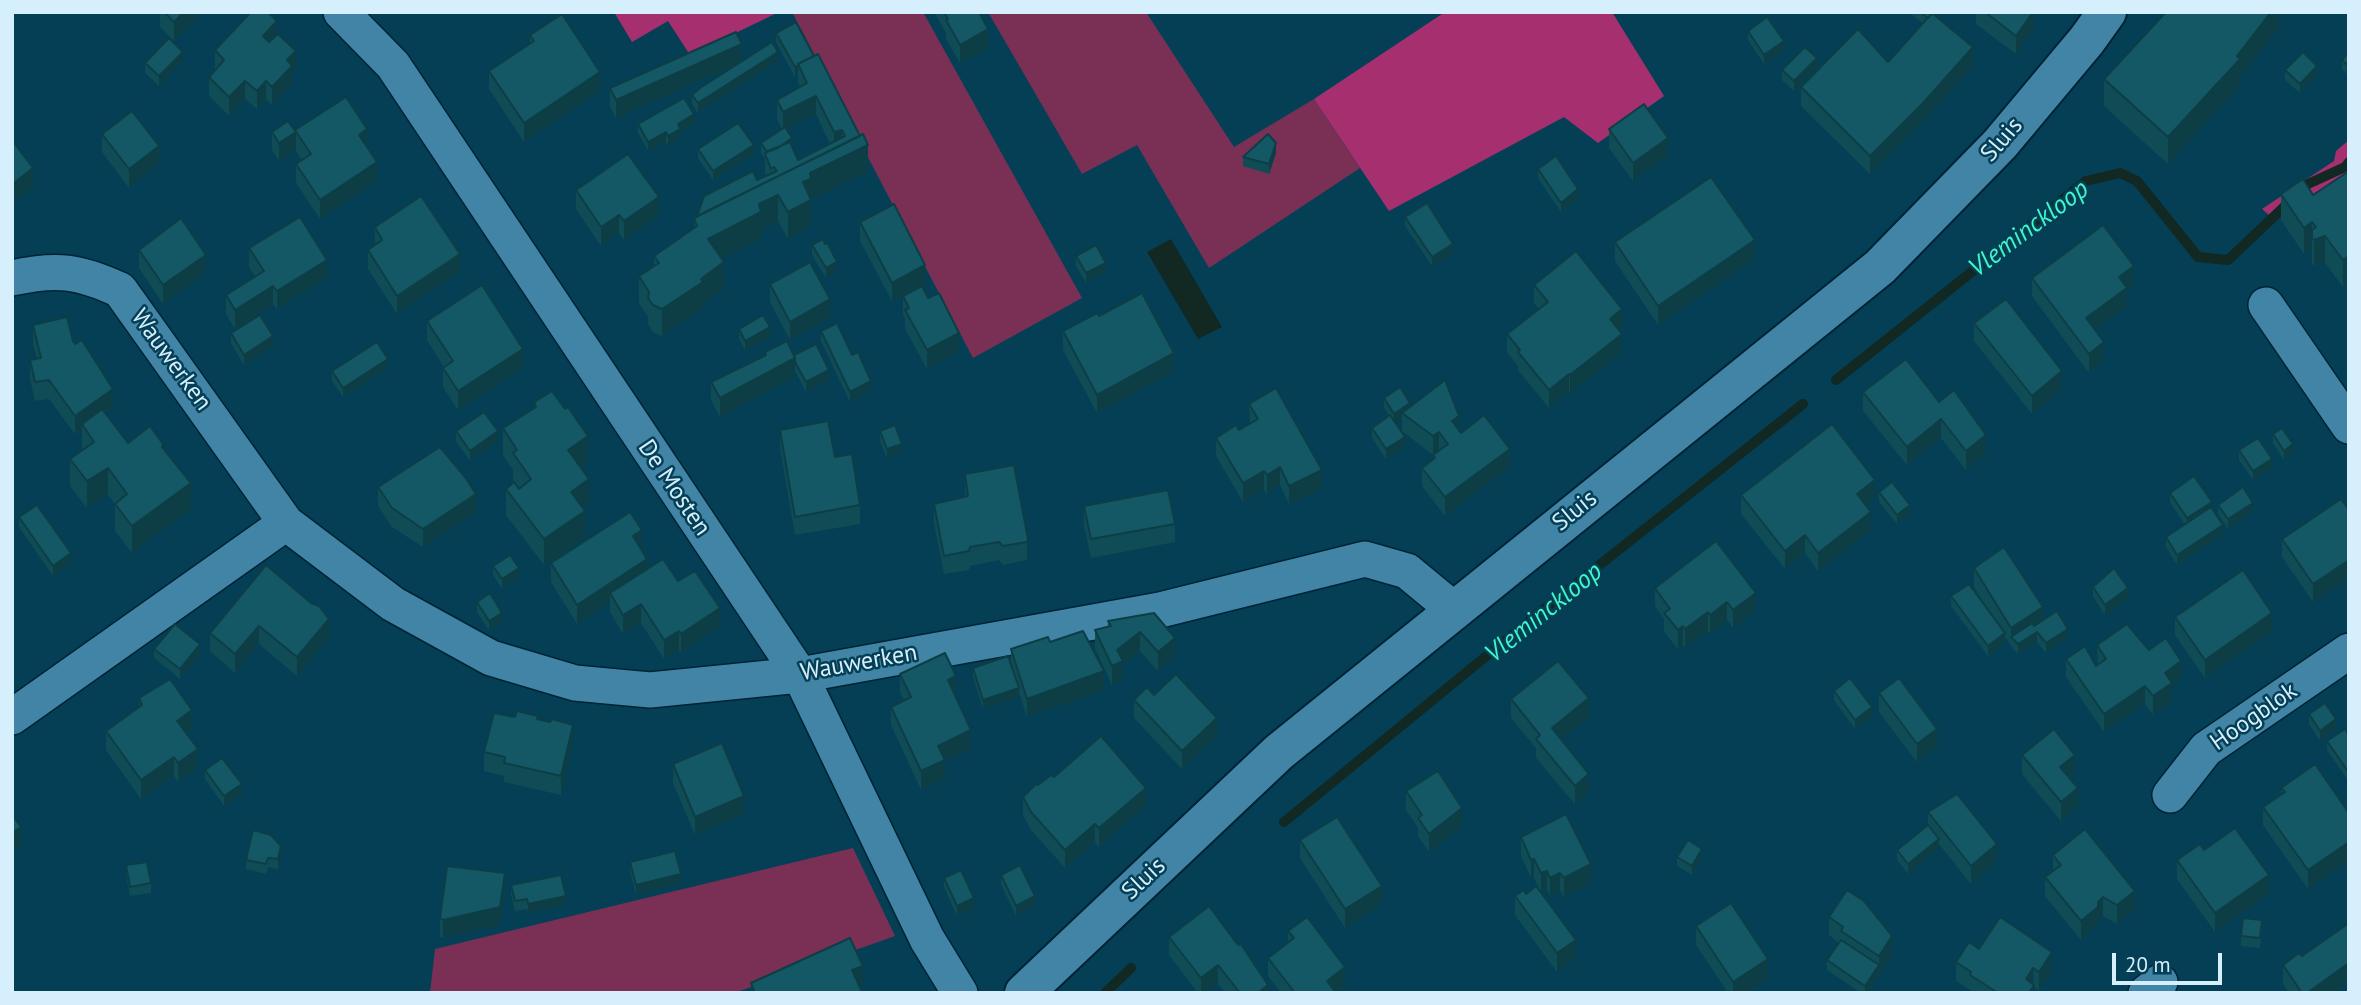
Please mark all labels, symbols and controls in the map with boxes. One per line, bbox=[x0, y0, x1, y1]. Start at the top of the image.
street label: Sluis bbox=[1975, 112, 2029, 168]
water label: Vleminckloop bbox=[1963, 174, 2095, 284]
street label: Wauwerken bbox=[125, 304, 217, 416]
street label: De Mosten bbox=[631, 435, 717, 541]
street label: Sluis bbox=[1547, 484, 1603, 538]
water label: Vleminckloop bbox=[1479, 556, 1609, 670]
street label: Wauwerken bbox=[798, 639, 920, 687]
street label: Hoogblok bbox=[2205, 677, 2303, 757]
street label: Sluis bbox=[1116, 852, 1172, 906]
scale bar bbox=[2116, 939, 2226, 983]
text: 20 m bbox=[2125, 951, 2171, 978]

